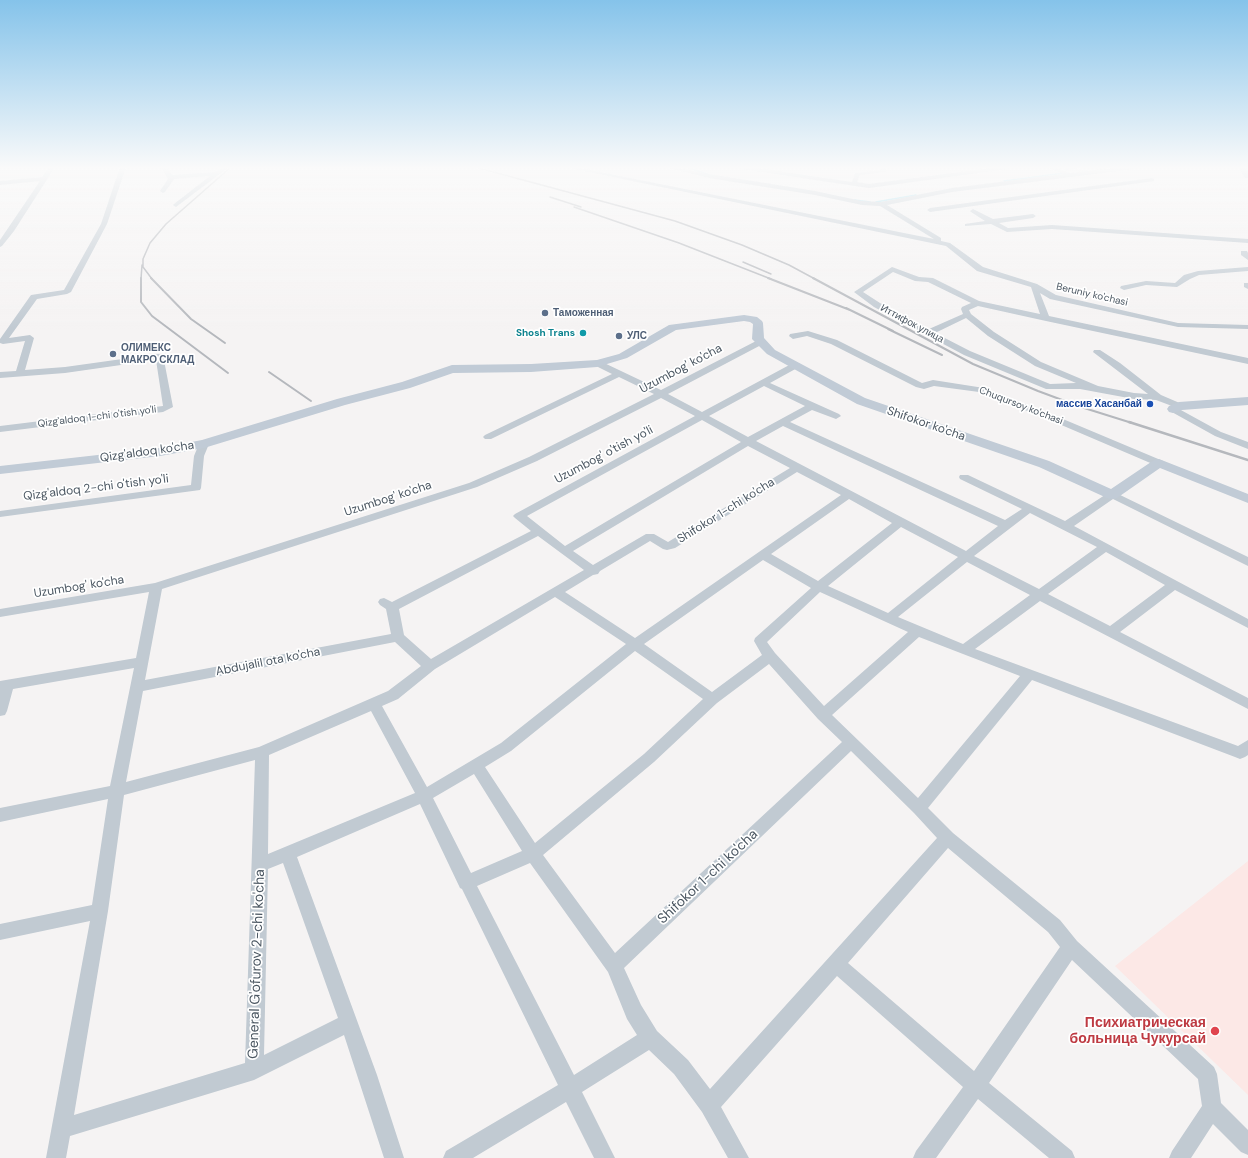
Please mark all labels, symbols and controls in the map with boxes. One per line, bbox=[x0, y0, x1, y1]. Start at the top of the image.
street label: Beruniy ko'chasi bbox=[1055, 281, 1129, 309]
street label: Иттифок улица bbox=[878, 302, 946, 346]
place label: Таможенная bbox=[553, 307, 614, 319]
marker: Таможенная bbox=[540, 308, 550, 318]
place label: Shosh Trans bbox=[516, 327, 575, 339]
marker: Shosh Trans bbox=[578, 328, 588, 338]
place label: УЛС bbox=[627, 330, 647, 342]
marker: УЛС bbox=[614, 331, 624, 341]
street label: Uzumbog' ko'cha bbox=[637, 341, 725, 397]
place label: ОЛИМЕКС МАКРО СКЛАД bbox=[121, 342, 194, 366]
marker: ОЛИМЕКС МАКРО СКЛАД bbox=[108, 349, 118, 359]
street label: Chuqursoy ko'chasi bbox=[977, 384, 1065, 428]
place label: массив Хасанбай bbox=[1056, 398, 1142, 410]
marker: массив Хасанбай bbox=[1145, 399, 1155, 409]
street label: Qizg'aldoq 1-chi o'tish yo'li bbox=[37, 404, 157, 430]
street label: Shifokor ko'cha bbox=[885, 404, 967, 444]
street label: Uzumbog' o'tish yo'li bbox=[552, 423, 656, 487]
street label: Qizg'aldoq ko'cha bbox=[99, 438, 195, 466]
street label: Qizg'aldoq 2-chi o'tish yo'li bbox=[22, 472, 170, 504]
street label: Shifokor 1-chi ko'cha bbox=[675, 475, 777, 547]
street label: Uzumbog' ko'cha bbox=[343, 478, 433, 520]
street label: Uzumbog' ko'cha bbox=[33, 573, 125, 601]
street label: Abdujalil ota ko'cha bbox=[215, 645, 321, 679]
street label: Shifokor 1-chi ko'cha bbox=[654, 826, 762, 928]
street label: General G'ofurov 2-chi ko'cha bbox=[245, 869, 269, 1059]
place label: Психиатрическая больница Чукурсай bbox=[1070, 1015, 1206, 1048]
marker: Психиатрическая больница Чукурсай bbox=[1209, 1025, 1221, 1037]

